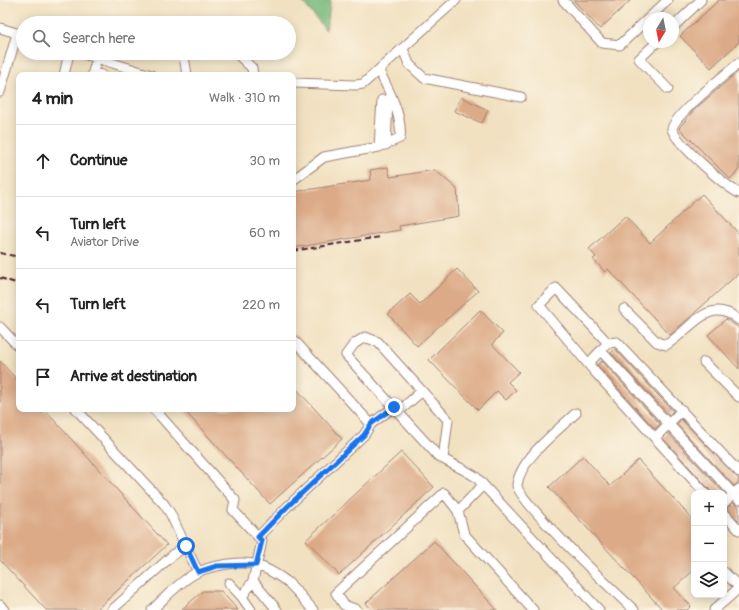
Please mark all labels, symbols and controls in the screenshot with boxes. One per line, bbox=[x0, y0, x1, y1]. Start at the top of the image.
north arrow bbox=[643, 12, 679, 48]
search box bbox=[16, 16, 296, 60]
icon: search bbox=[30, 27, 52, 49]
text: Search here bbox=[62, 29, 135, 48]
text: 4 min bbox=[32, 88, 73, 109]
text: Walk · 310 m bbox=[209, 90, 280, 106]
icon: ahead bbox=[32, 150, 54, 172]
text: Continue bbox=[70, 151, 128, 170]
text: 30 m bbox=[250, 153, 280, 169]
text: Turn left bbox=[70, 215, 126, 234]
icon: left bbox=[32, 222, 54, 244]
text: 60 m bbox=[249, 225, 280, 241]
text: Aviator Drive bbox=[70, 234, 139, 250]
icon: left bbox=[32, 294, 54, 316]
text: Turn left bbox=[70, 295, 126, 314]
text: 220 m bbox=[242, 297, 280, 313]
icon: arrive bbox=[32, 366, 54, 388]
text: Arrive at destination bbox=[70, 367, 197, 386]
route end bbox=[385, 398, 403, 416]
map controls bbox=[691, 490, 727, 598]
button: + bbox=[691, 490, 727, 526]
button: − bbox=[691, 526, 727, 562]
route start bbox=[177, 537, 195, 555]
button: layers bbox=[691, 562, 727, 598]

